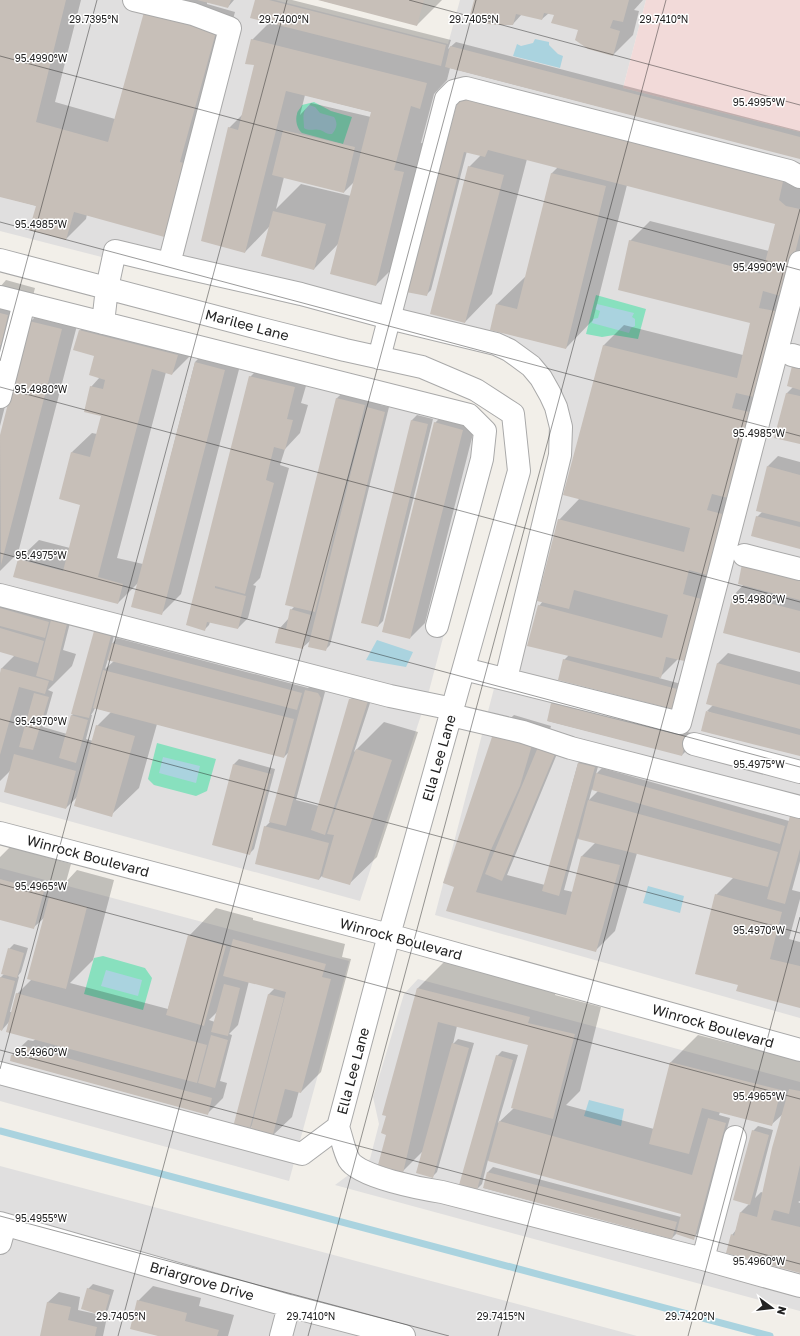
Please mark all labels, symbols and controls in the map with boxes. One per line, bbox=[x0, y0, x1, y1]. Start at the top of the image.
text: 29.7395°N bbox=[69, 13, 119, 25]
text: 29.7400°N bbox=[259, 13, 309, 25]
text: 29.7405°N bbox=[449, 13, 499, 25]
text: 29.7410°N bbox=[640, 13, 688, 25]
text: 95.4990°W bbox=[15, 52, 68, 64]
text: 95.4995°W bbox=[733, 96, 786, 108]
text: 95.4985°W bbox=[15, 218, 68, 230]
text: 95.4990°W bbox=[733, 261, 786, 273]
street label: Marilee Lane bbox=[203, 305, 291, 344]
text: 95.4980°W bbox=[15, 383, 68, 395]
text: 95.4985°W bbox=[733, 427, 786, 439]
text: 95.4975°W bbox=[15, 549, 67, 561]
text: 95.4980°W bbox=[733, 593, 786, 605]
street label: Ella Lee Lane bbox=[418, 713, 459, 803]
text: 95.4970°W bbox=[15, 715, 67, 727]
text: 95.4975°W bbox=[733, 758, 785, 770]
street label: Winrock Boulevard bbox=[25, 831, 151, 880]
text: 95.4965°W bbox=[15, 880, 68, 892]
street label: Winrock Boulevard bbox=[338, 914, 464, 963]
text: 95.4970°W bbox=[733, 924, 785, 936]
street label: Winrock Boulevard bbox=[650, 1000, 776, 1051]
street label: Ella Lee Lane bbox=[333, 1026, 372, 1116]
text: 95.4960°W bbox=[15, 1046, 68, 1058]
text: 95.4965°W bbox=[733, 1090, 786, 1102]
text: 95.4955°W bbox=[15, 1212, 67, 1224]
text: 95.4960°W bbox=[733, 1255, 786, 1267]
street label: Briargrove Drive bbox=[148, 1257, 256, 1304]
north arrow bbox=[752, 1288, 792, 1328]
text: N bbox=[775, 1305, 790, 1316]
text: 29.7405°N bbox=[96, 1310, 146, 1322]
text: 29.7410°N bbox=[287, 1310, 335, 1322]
text: 29.7415°N bbox=[477, 1310, 525, 1322]
text: 29.7420°N bbox=[665, 1310, 715, 1322]

